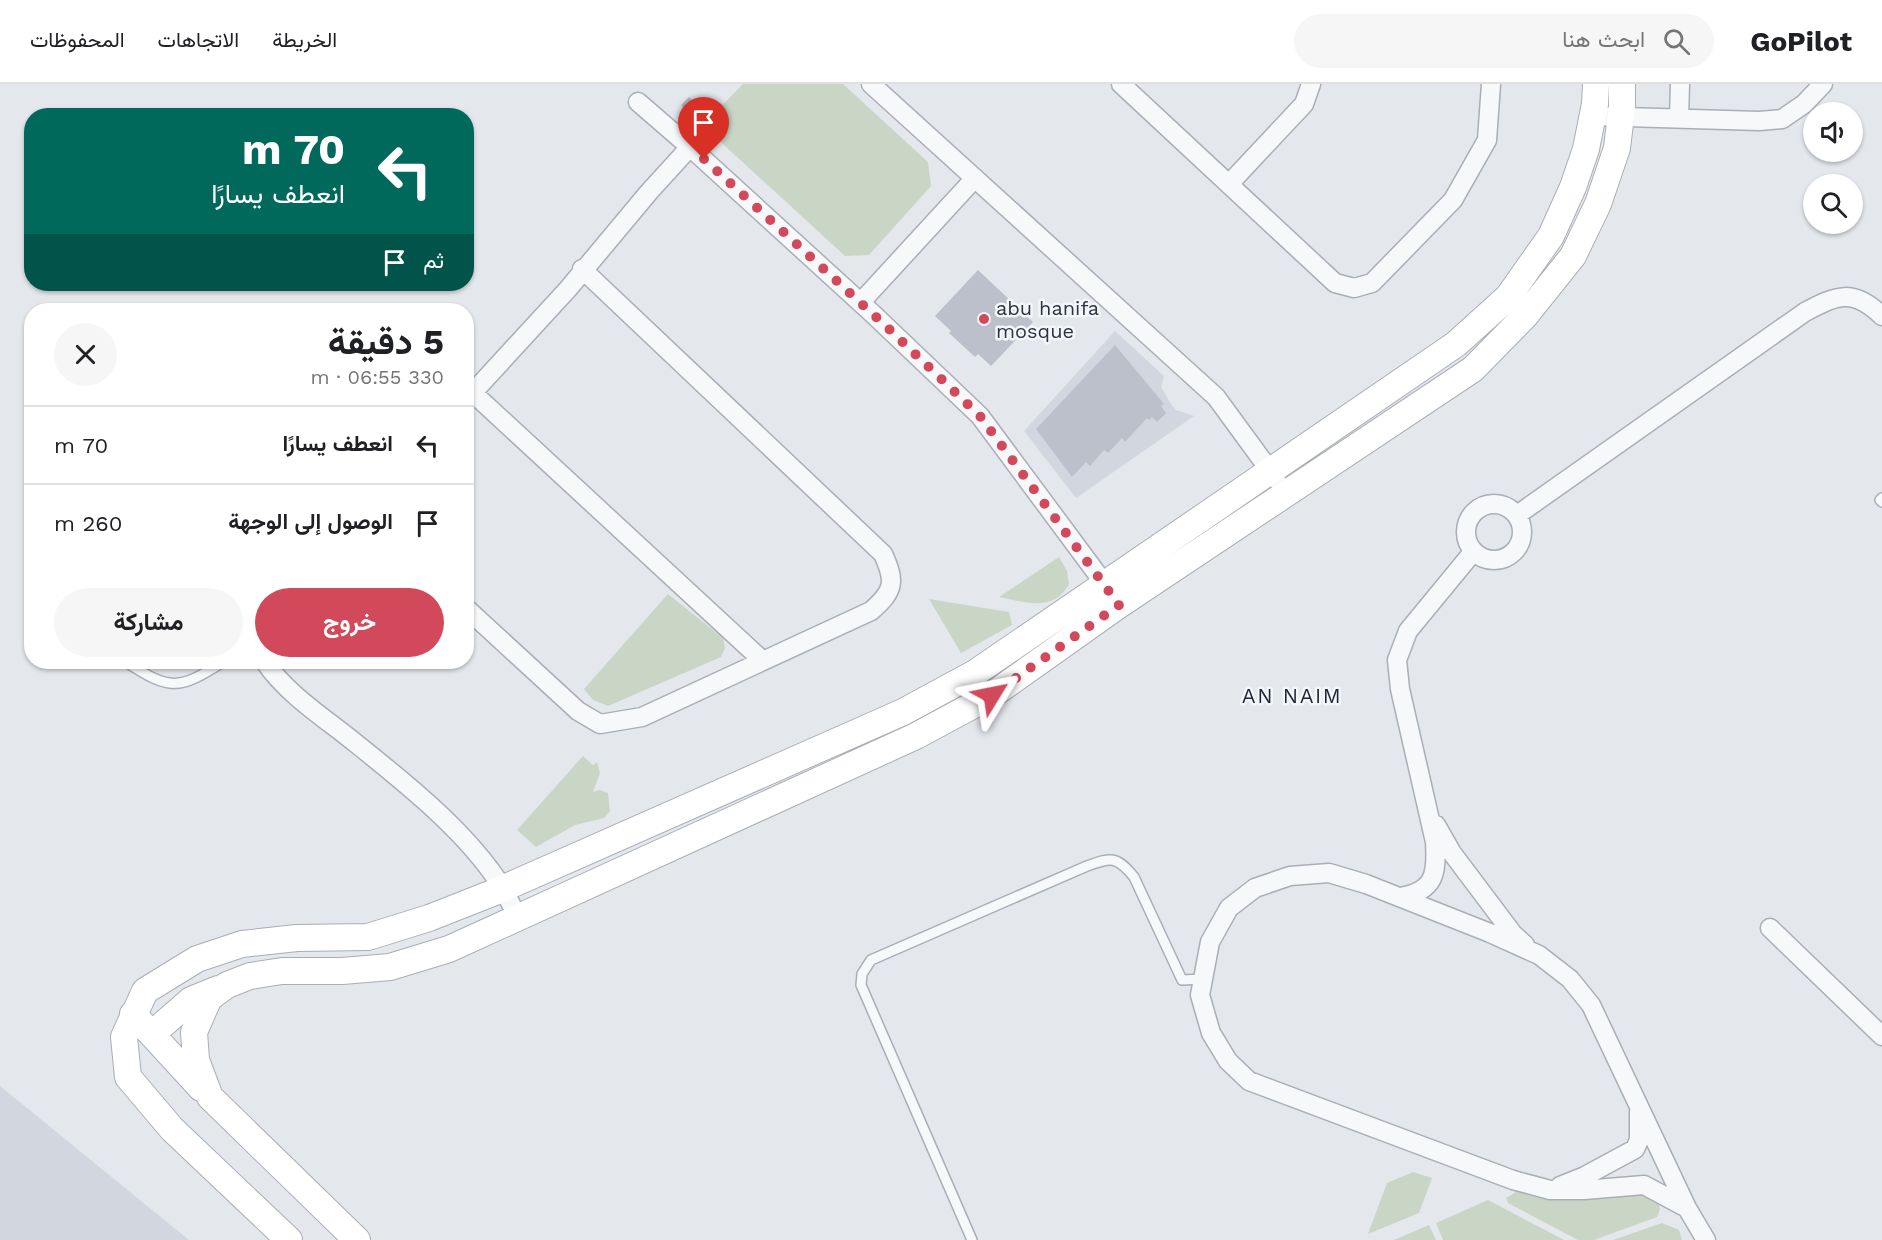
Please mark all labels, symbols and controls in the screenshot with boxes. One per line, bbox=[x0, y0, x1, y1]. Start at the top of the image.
search box bbox=[1294, 14, 1714, 68]
icon: search bbox=[1660, 25, 1693, 58]
text: GoPilot bbox=[1750, 25, 1852, 58]
text: المحفوظات bbox=[30, 27, 125, 52]
text: الاتجاهات bbox=[158, 27, 239, 52]
text: الخريطة bbox=[272, 27, 337, 52]
text: ابحث هنا bbox=[1562, 27, 1645, 52]
pin bbox=[678, 97, 729, 159]
map controls bbox=[1803, 102, 1863, 234]
button: sound bbox=[1803, 102, 1863, 162]
icon: arrive bbox=[687, 106, 720, 139]
text: 70 m bbox=[242, 125, 345, 174]
icon: left bbox=[366, 132, 444, 210]
button: search bbox=[1803, 174, 1863, 234]
text: انعطف يسارًا bbox=[211, 178, 345, 210]
icon: arrive bbox=[378, 246, 411, 279]
text: ثم bbox=[423, 248, 444, 273]
place label: abu hanifa mosque bbox=[996, 296, 1099, 343]
marker: abu hanifa mosque bbox=[977, 312, 991, 326]
text: 5 دقيقة bbox=[328, 321, 444, 363]
button: close bbox=[54, 323, 117, 386]
text: 330 m · 06:55 bbox=[310, 365, 444, 389]
icon: left bbox=[411, 429, 444, 462]
text: انعطف يسارًا bbox=[283, 431, 393, 456]
text: 70 m bbox=[54, 433, 108, 458]
icon: arrive bbox=[411, 507, 444, 540]
text: الوصول إلى الوجهة bbox=[228, 509, 393, 534]
text: 260 m bbox=[54, 511, 122, 536]
button: مشاركة bbox=[54, 588, 243, 657]
button: خروج bbox=[255, 588, 444, 657]
position arrow bbox=[960, 663, 1024, 727]
district label: AN NAIM bbox=[1242, 683, 1342, 708]

